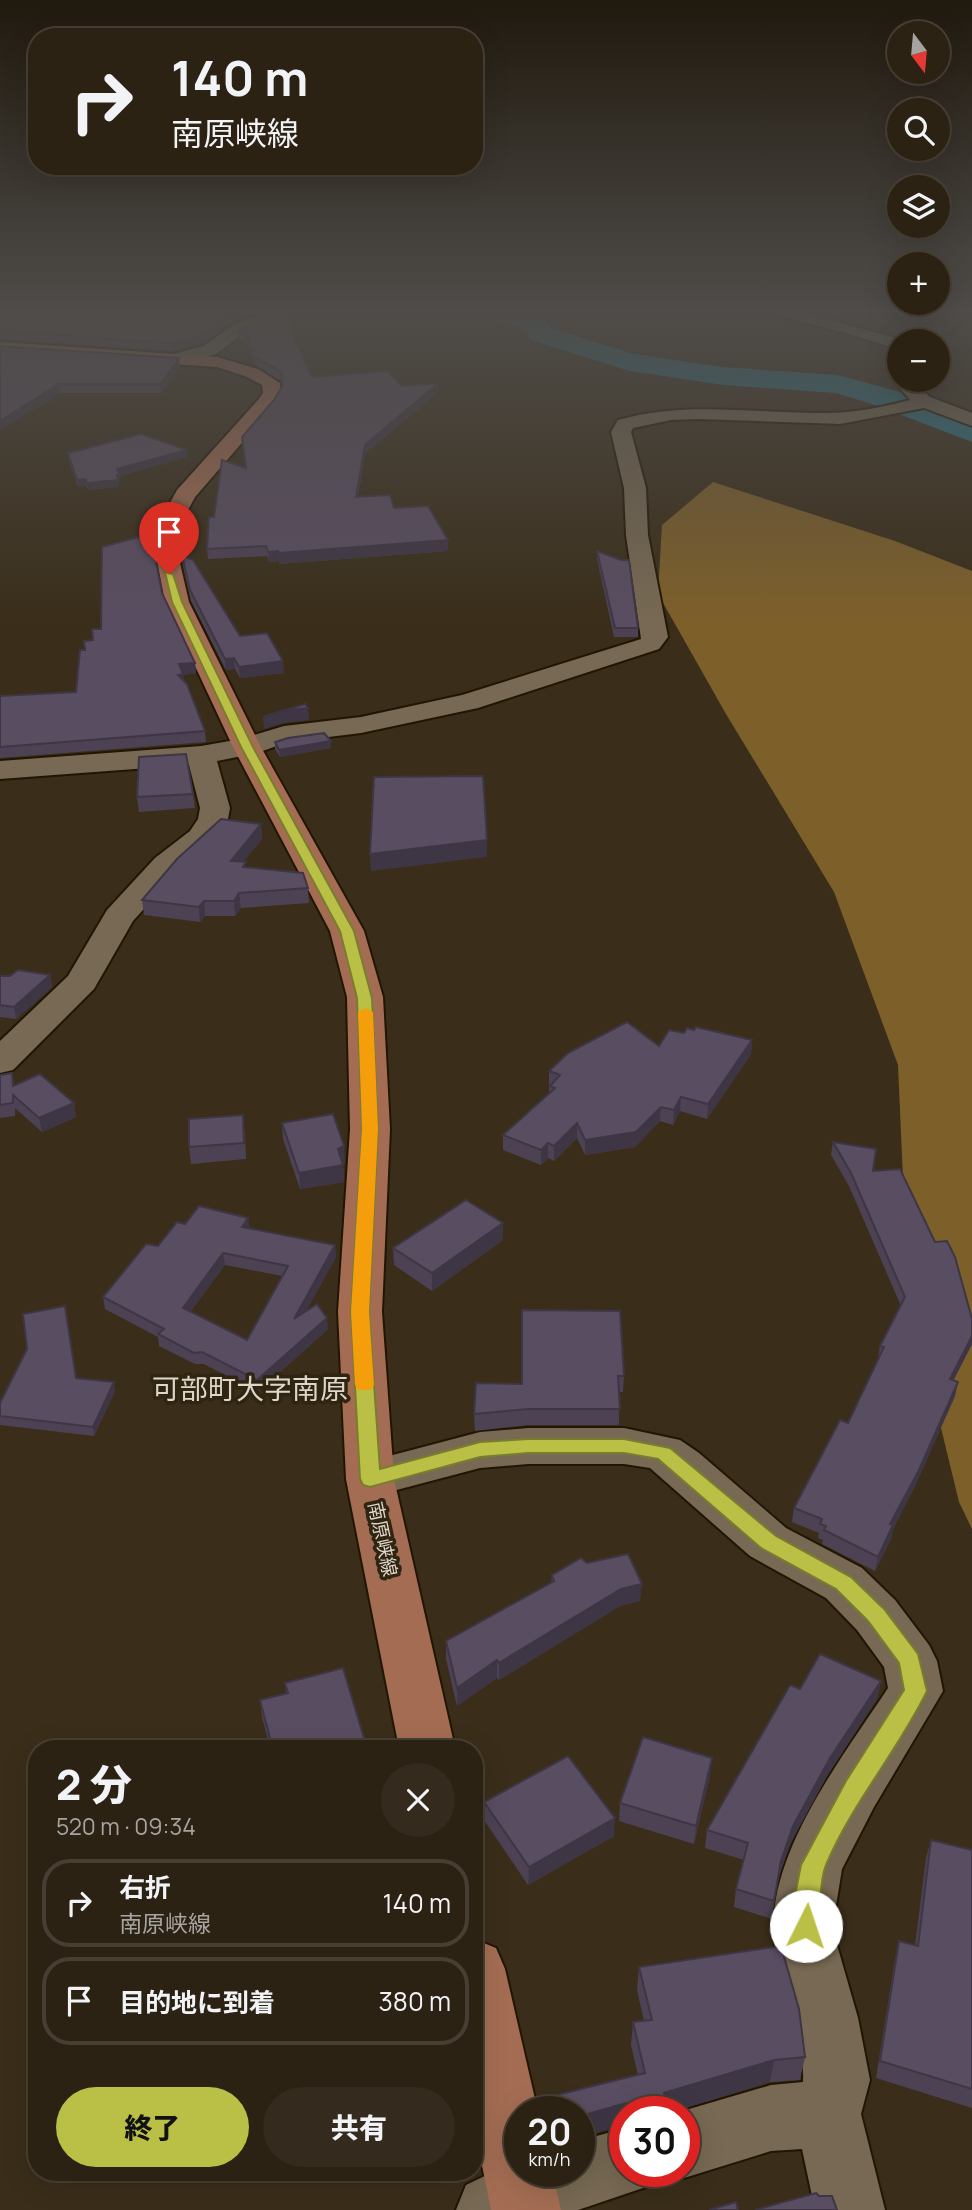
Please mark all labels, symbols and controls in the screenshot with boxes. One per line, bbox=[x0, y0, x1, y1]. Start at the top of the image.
north arrow bbox=[887, 21, 950, 84]
map controls bbox=[887, 21, 950, 392]
text: 140 m bbox=[171, 44, 308, 111]
icon: right bbox=[56, 56, 147, 147]
button: search bbox=[887, 98, 950, 161]
text: 南原峡線 bbox=[171, 111, 299, 155]
button: layers bbox=[887, 175, 950, 238]
button: + bbox=[887, 252, 950, 315]
button: − bbox=[887, 329, 950, 392]
pin bbox=[139, 502, 199, 574]
icon: arrive bbox=[150, 513, 188, 551]
district label: 可部町大字南原 bbox=[152, 1369, 348, 1407]
street label: 南原峡線 bbox=[362, 1499, 404, 1579]
text: 2 分 bbox=[56, 1755, 132, 1813]
button: close bbox=[381, 1763, 455, 1837]
text: 520 m · 09:34 bbox=[56, 1810, 196, 1842]
text: 右折 bbox=[119, 1869, 171, 1905]
icon: right bbox=[60, 1884, 98, 1922]
text: 140 m bbox=[382, 1885, 451, 1921]
position arrow bbox=[769, 1889, 843, 1963]
text: 南原峡線 bbox=[119, 1907, 211, 1939]
icon: arrive bbox=[60, 1982, 98, 2020]
text: 380 m bbox=[378, 1983, 451, 2019]
text: 目的地に到着 bbox=[119, 1984, 275, 2020]
button: 終了 bbox=[56, 2087, 249, 2167]
button: 共有 bbox=[263, 2087, 455, 2167]
speed limit sign: 30 bbox=[609, 2096, 700, 2187]
text: 20 bbox=[528, 2108, 571, 2156]
text: km/h bbox=[529, 2147, 570, 2171]

